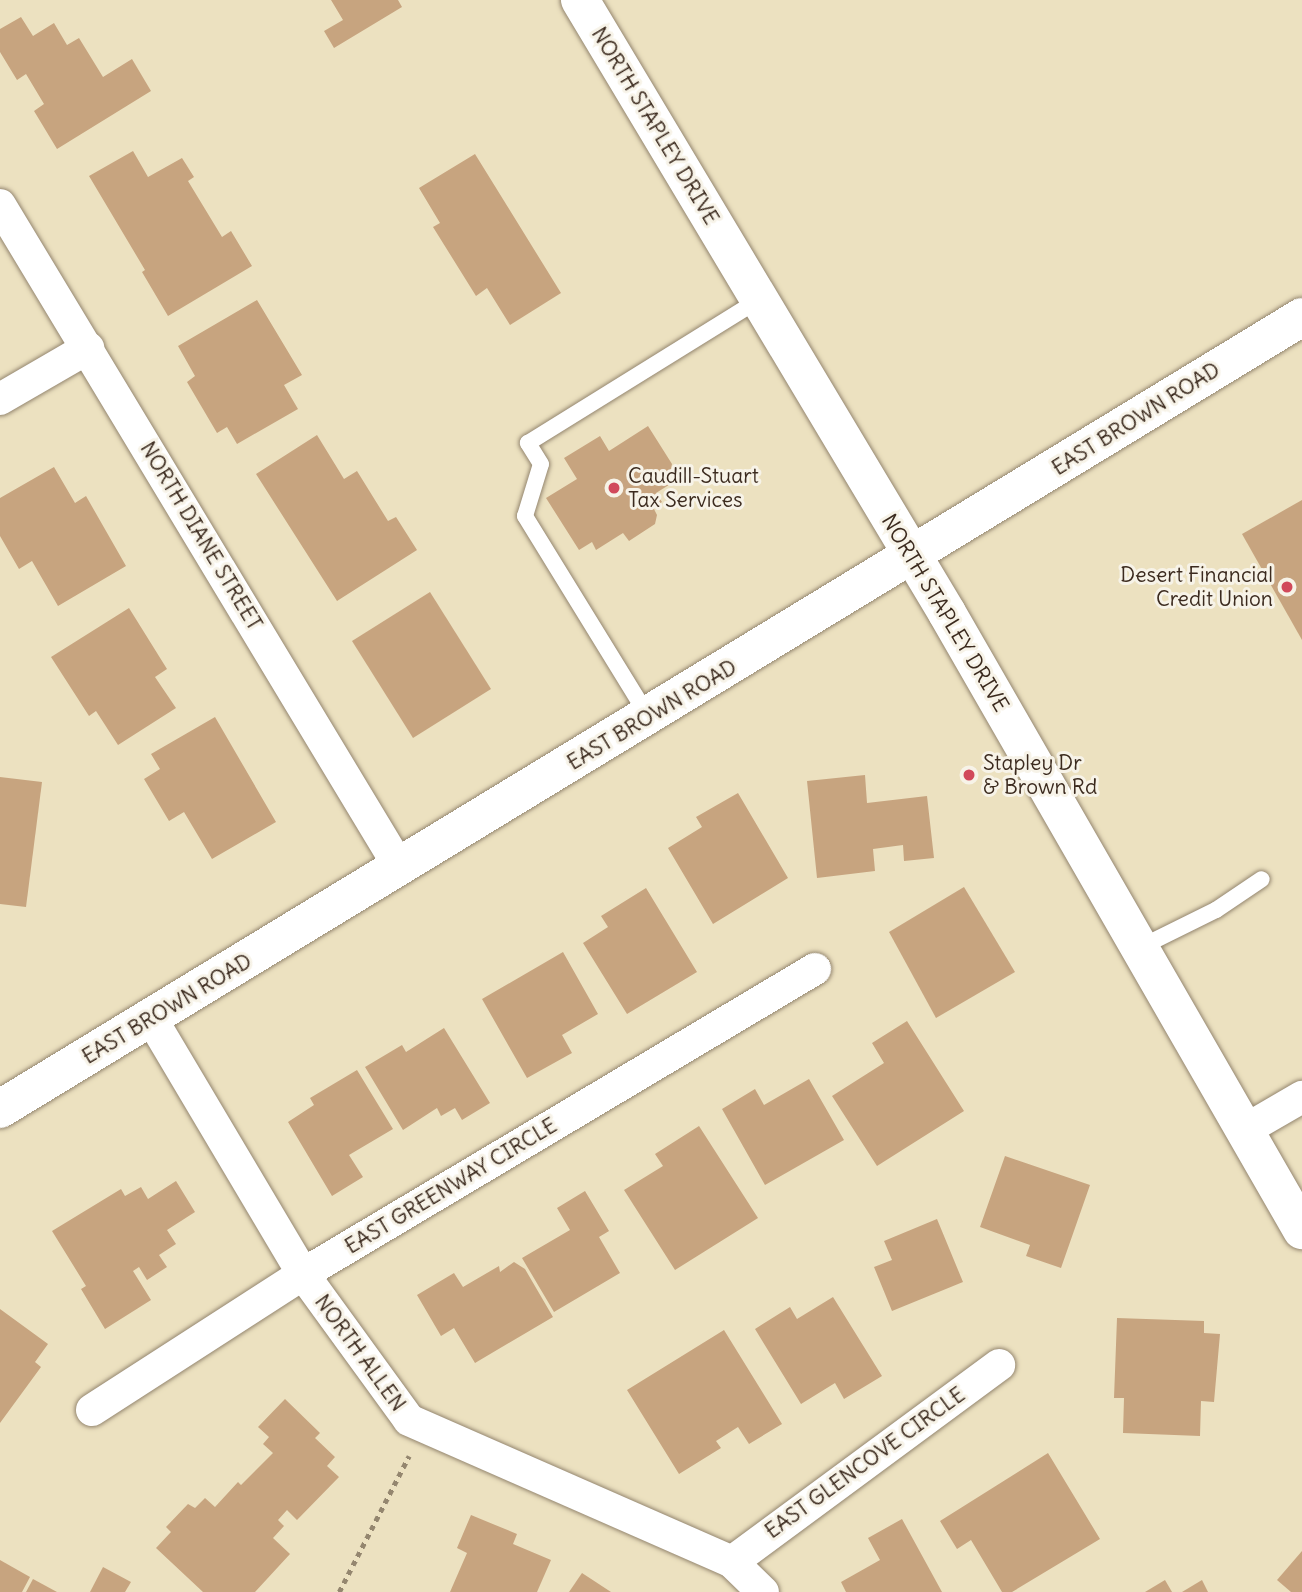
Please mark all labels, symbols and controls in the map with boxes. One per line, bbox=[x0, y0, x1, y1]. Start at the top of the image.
street label: NORTH STAPLEY DRIVE bbox=[586, 23, 724, 229]
street label: EAST BROWN ROAD bbox=[1047, 357, 1225, 481]
street label: NORTH DIANE STREET bbox=[135, 437, 267, 635]
place label: Caudill-Stuart Tax Services bbox=[628, 463, 759, 513]
marker: Caudill-Stuart Tax Services bbox=[606, 480, 622, 496]
street label: NORTH STAPLEY DRIVE bbox=[876, 510, 1014, 716]
place label: Desert Financial Credit Union bbox=[1120, 562, 1273, 612]
marker: Desert Financial Credit Union bbox=[1279, 579, 1295, 595]
street label: EAST BROWN ROAD bbox=[563, 654, 741, 776]
place label: Stapley Dr & Brown Rd bbox=[983, 750, 1097, 800]
marker: Stapley Dr & Brown Rd bbox=[961, 767, 977, 783]
street label: EAST BROWN ROAD bbox=[78, 948, 256, 1070]
street label: EAST GREENWAY CIRCLE bbox=[340, 1113, 562, 1259]
street label: NORTH ALLEN bbox=[309, 1290, 411, 1416]
street label: EAST GLENCOVE CIRCLE bbox=[760, 1382, 970, 1544]

